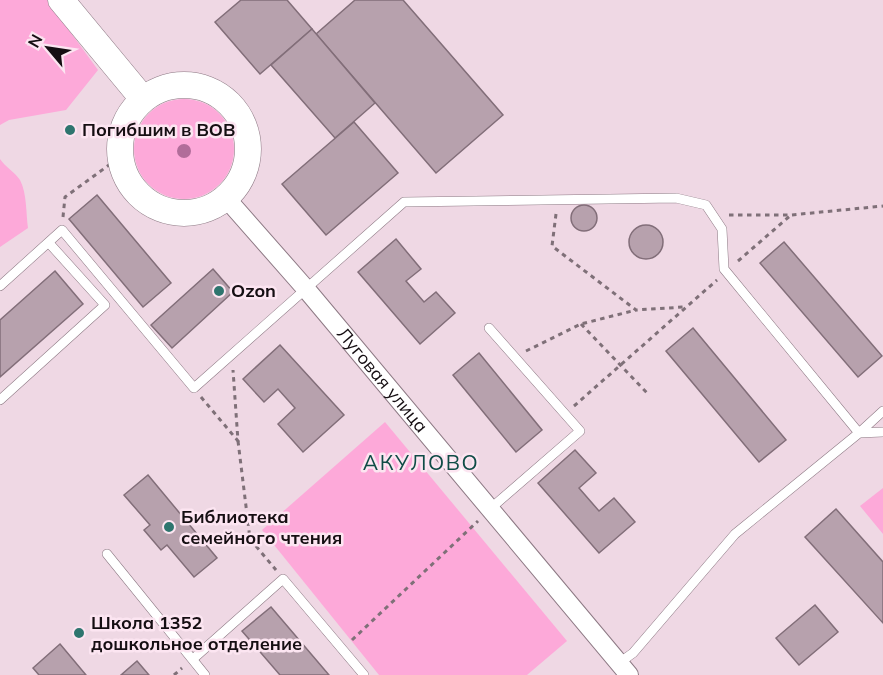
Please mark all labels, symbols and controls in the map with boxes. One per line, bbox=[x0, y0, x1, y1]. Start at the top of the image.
north arrow bbox=[18, 18, 78, 78]
text: N bbox=[23, 31, 47, 51]
place label: Погибшим в ВОВ bbox=[82, 118, 235, 141]
marker: Погибшим в ВОВ bbox=[63, 123, 77, 137]
place label: Ozon bbox=[231, 279, 276, 302]
marker: Ozon bbox=[212, 284, 226, 298]
street label: Луговая улица bbox=[332, 323, 433, 437]
district label: АКУЛОВО bbox=[363, 449, 479, 475]
place label: Библиотека семейного чтения bbox=[181, 505, 342, 549]
marker: Библиотека семейного чтения bbox=[162, 520, 176, 534]
place label: Школа 1352 дошкольное отделение bbox=[91, 611, 302, 655]
marker: Школа 1352 дошкольное отделение bbox=[72, 626, 86, 640]

